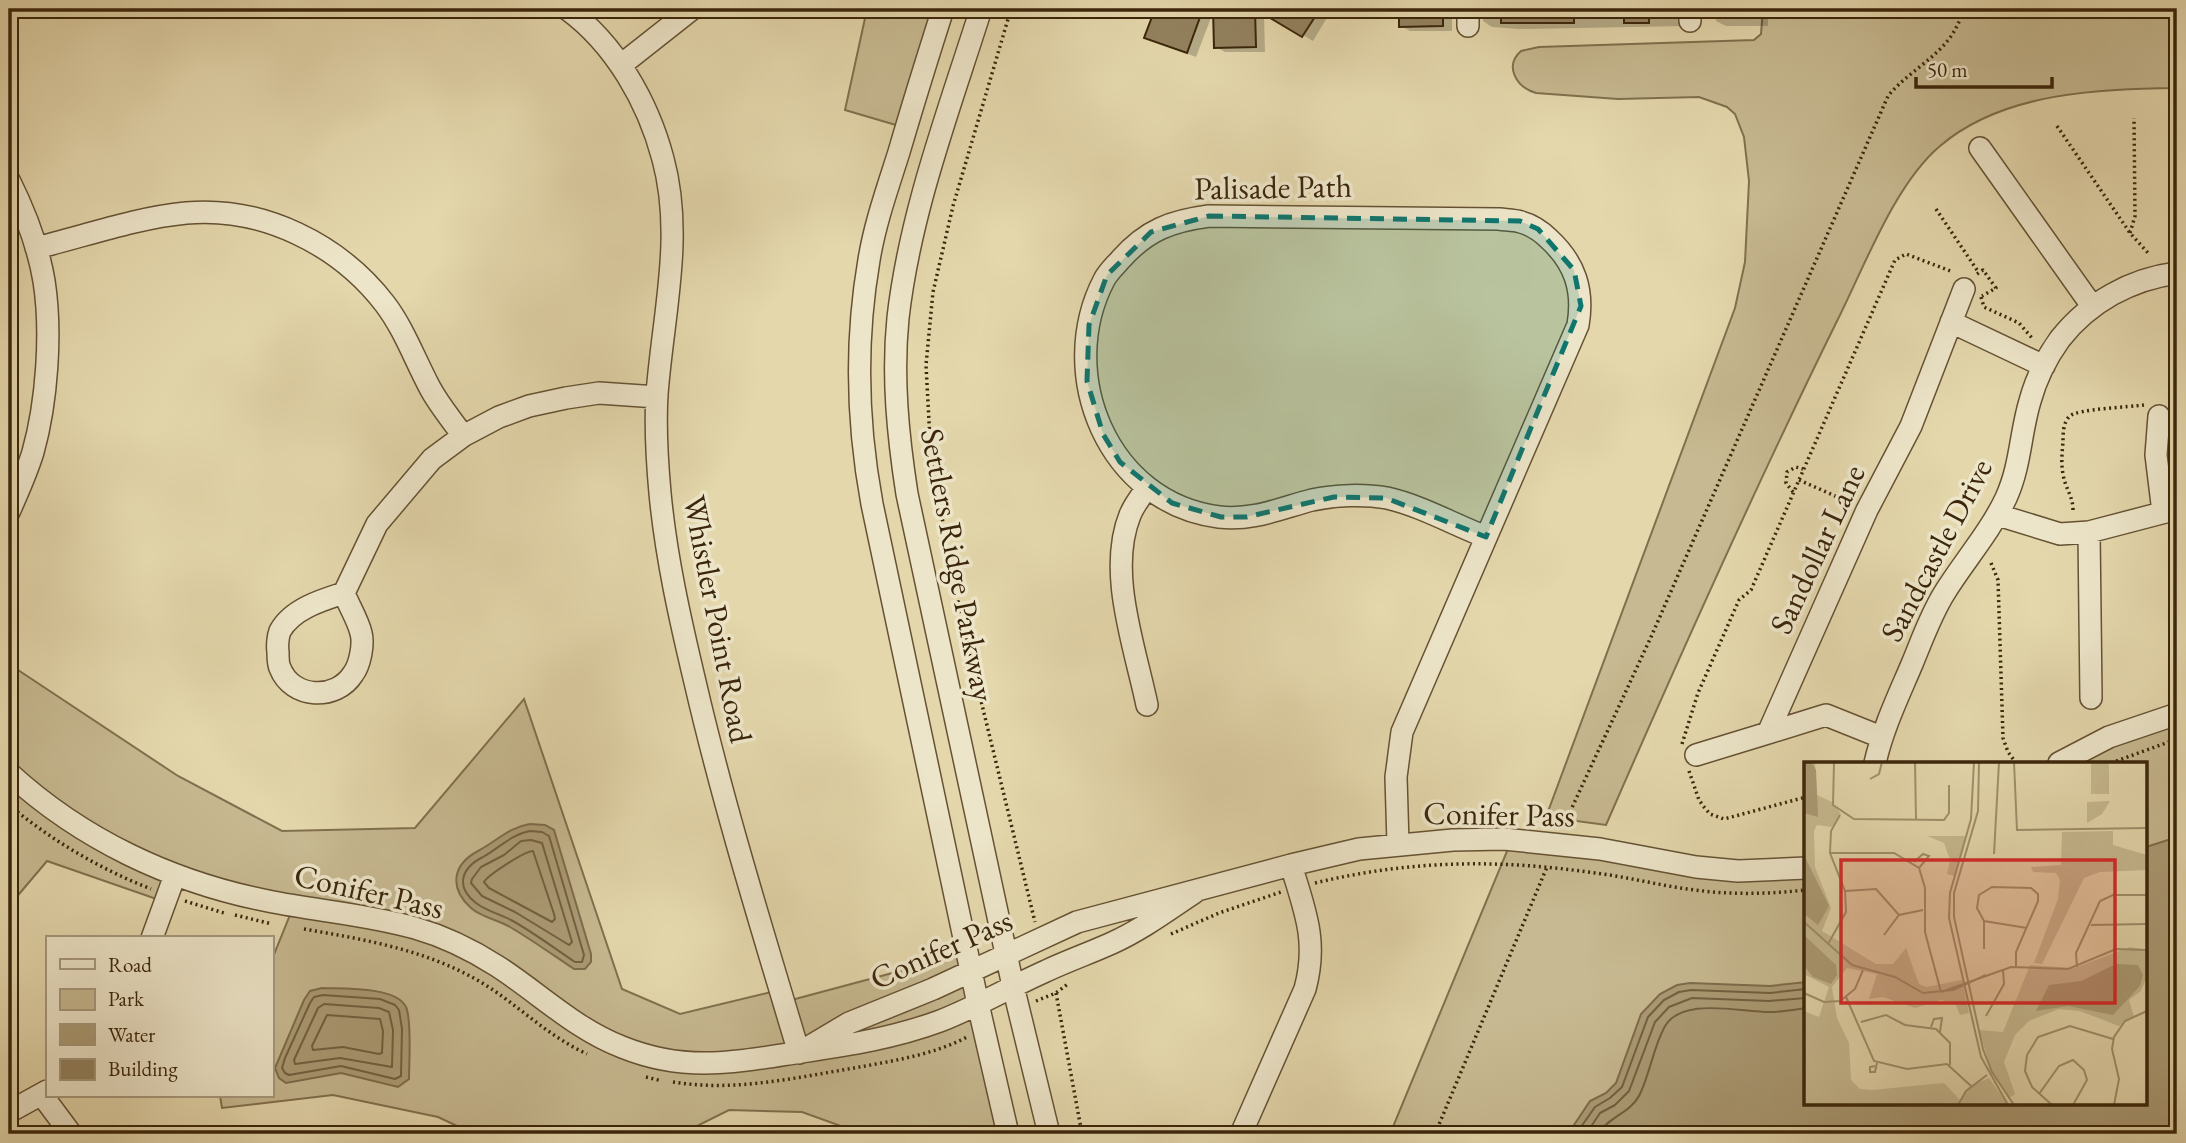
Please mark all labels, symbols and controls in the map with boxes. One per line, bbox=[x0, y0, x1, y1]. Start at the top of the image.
scale bar bbox=[1916, 46, 2053, 90]
text: 50 m bbox=[1927, 56, 1968, 83]
street label: Palisade Path bbox=[1194, 165, 1352, 209]
street label: Settlers Ridge Parkway bbox=[911, 425, 1005, 706]
street label: Sandcastle Drive bbox=[1870, 451, 2002, 649]
street label: Sandollar Lane bbox=[1759, 458, 1875, 640]
street label: Whistler Point Road bbox=[673, 492, 763, 747]
inset map bbox=[1804, 762, 2148, 1104]
street label: Conifer Pass bbox=[1423, 792, 1575, 836]
street label: Conifer Pass bbox=[290, 853, 448, 929]
street label: Conifer Pass bbox=[863, 899, 1019, 999]
legend bbox=[46, 936, 273, 1098]
text: Road bbox=[108, 951, 152, 978]
text: Park bbox=[108, 985, 145, 1012]
text: Water bbox=[108, 1021, 155, 1048]
text: Building bbox=[108, 1055, 178, 1082]

